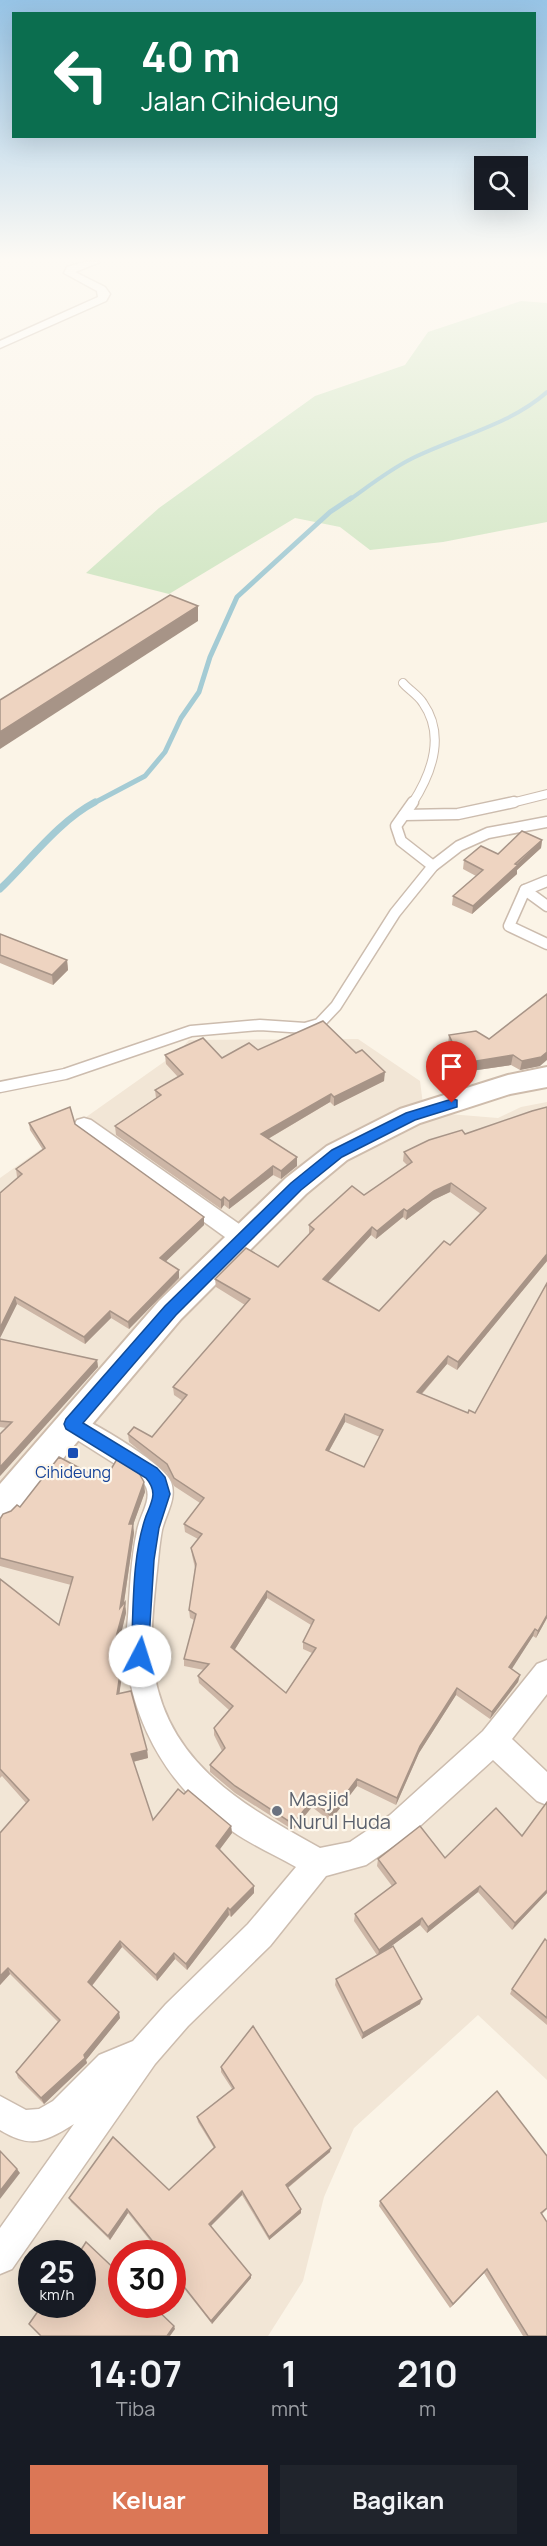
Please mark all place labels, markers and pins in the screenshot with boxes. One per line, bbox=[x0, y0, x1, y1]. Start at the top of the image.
pin bbox=[426, 1041, 477, 1103]
marker: Cihideung bbox=[66, 1446, 80, 1460]
place label: Cihideung bbox=[35, 1461, 111, 1483]
place label: Masjid Nurul Huda bbox=[289, 1785, 391, 1835]
marker: Masjid Nurul Huda bbox=[270, 1804, 284, 1818]

